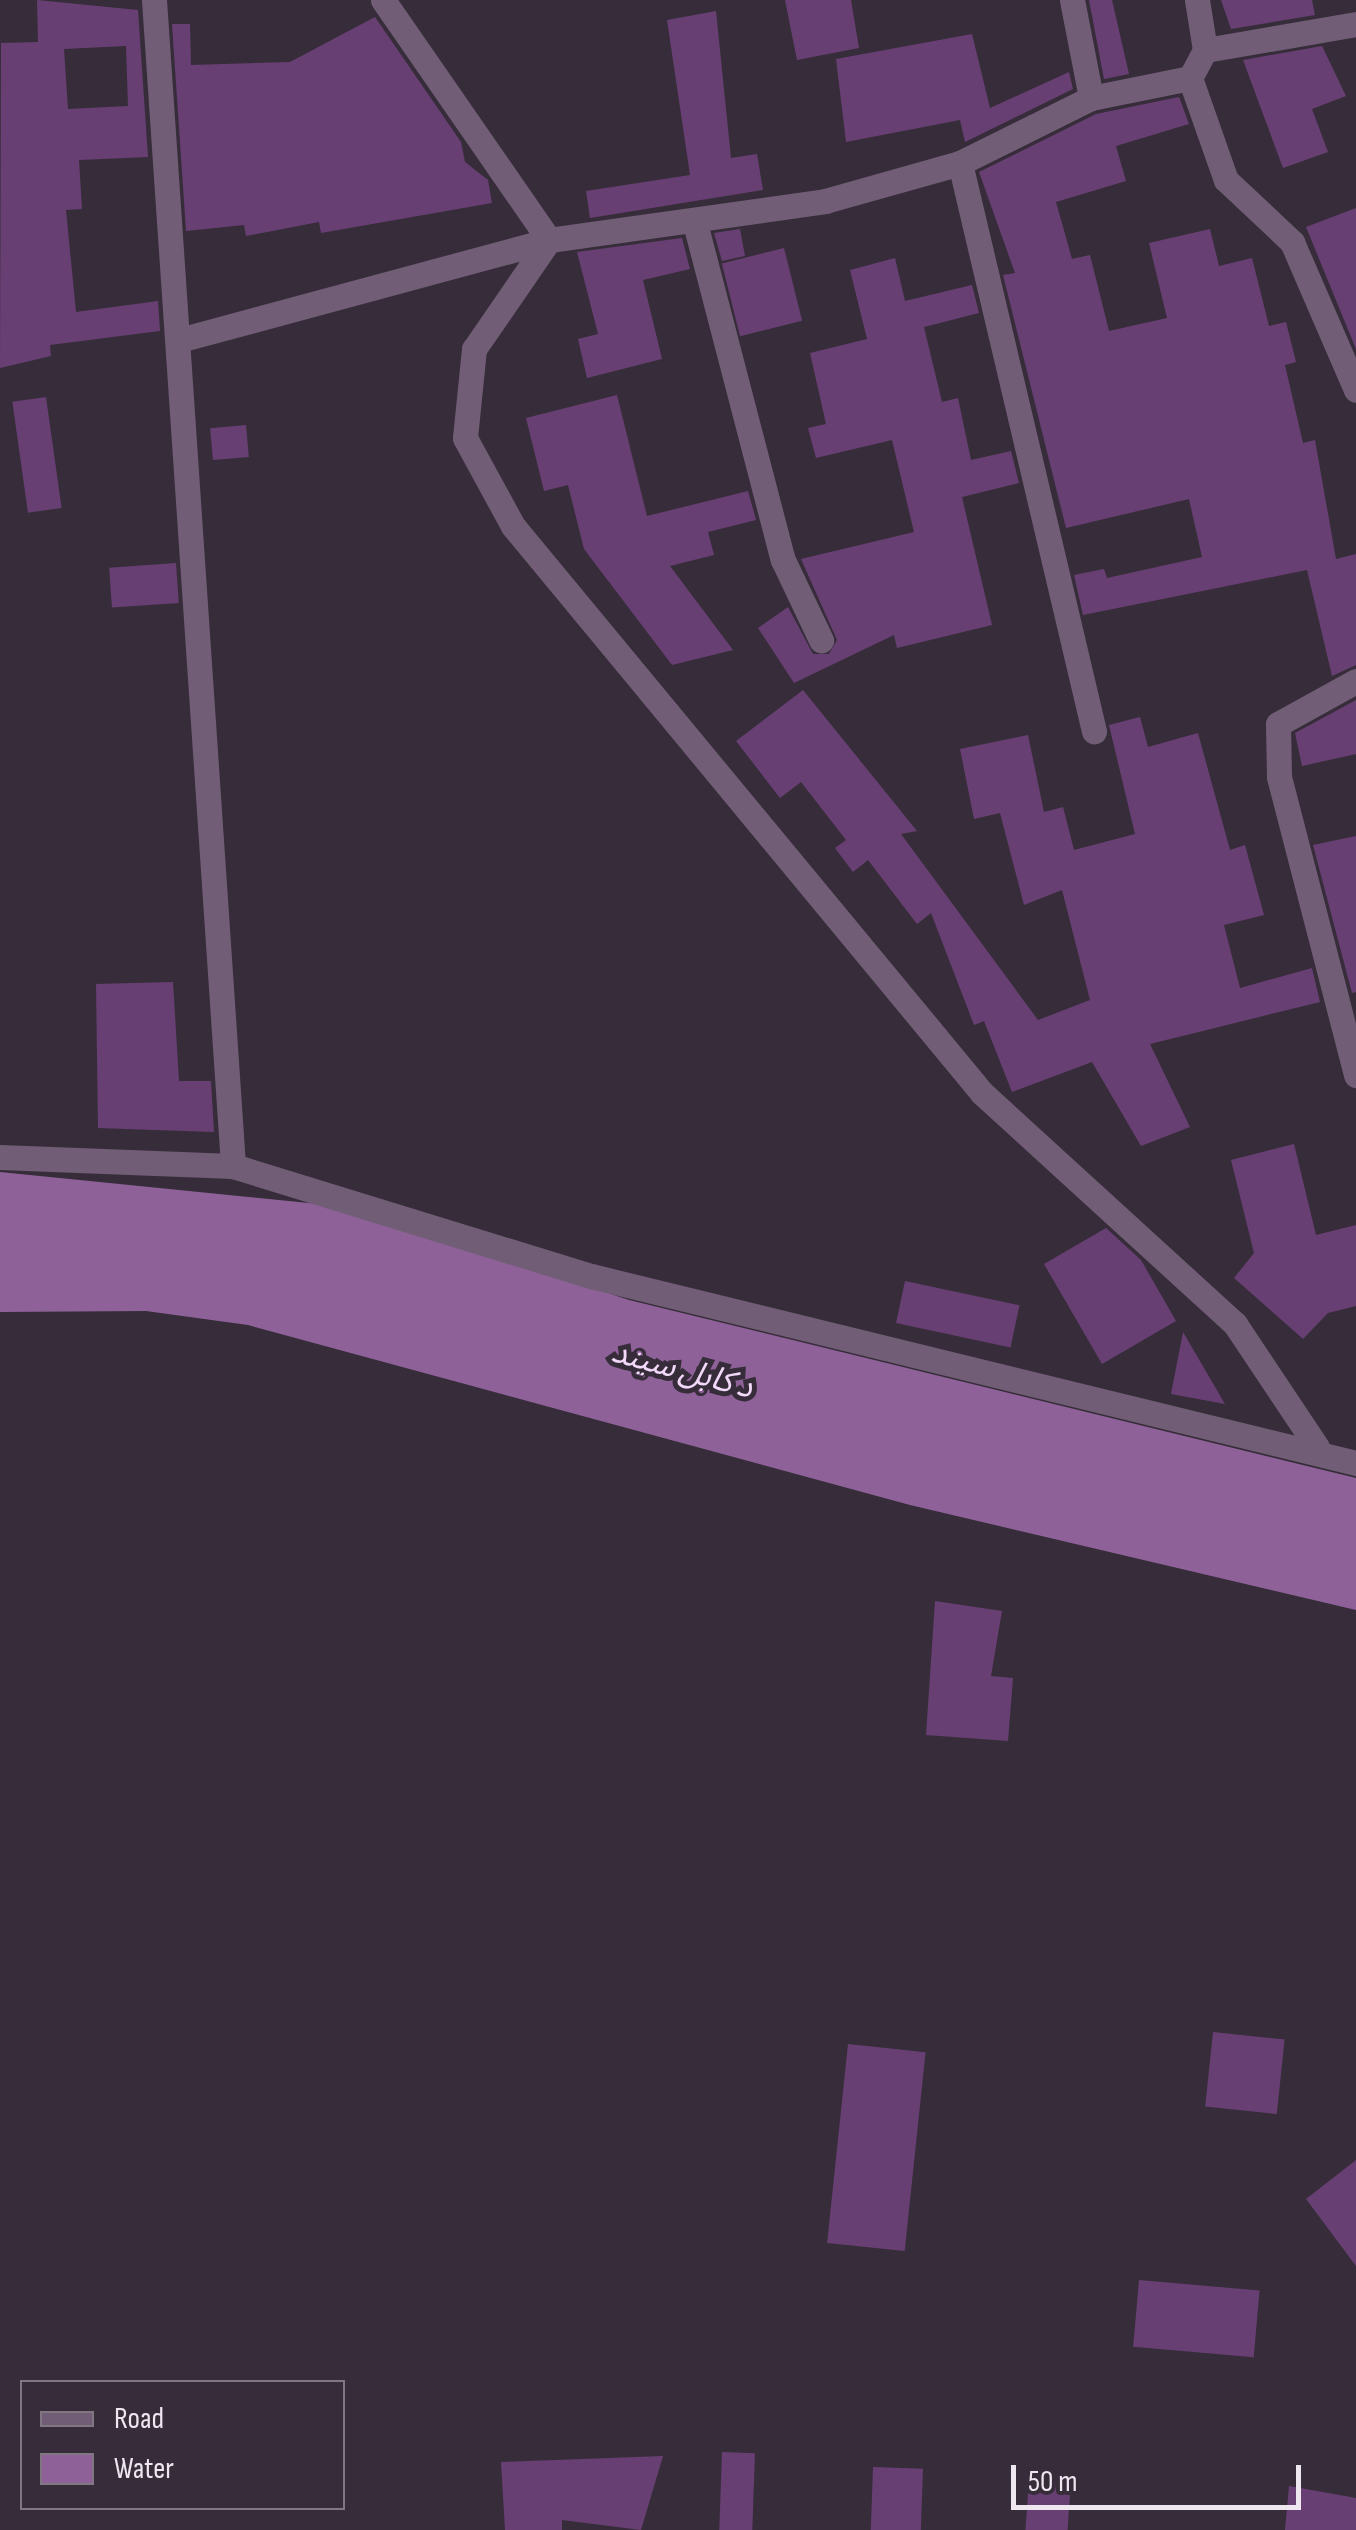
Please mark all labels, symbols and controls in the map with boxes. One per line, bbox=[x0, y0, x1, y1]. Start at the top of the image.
water label: د کابل سيند bbox=[607, 1334, 757, 1408]
legend bbox=[20, 2380, 345, 2510]
text: Road bbox=[114, 2401, 164, 2437]
scale bar bbox=[1016, 2445, 1306, 2507]
text: Water bbox=[114, 2451, 174, 2487]
text: 50 m bbox=[1028, 2464, 1077, 2500]

